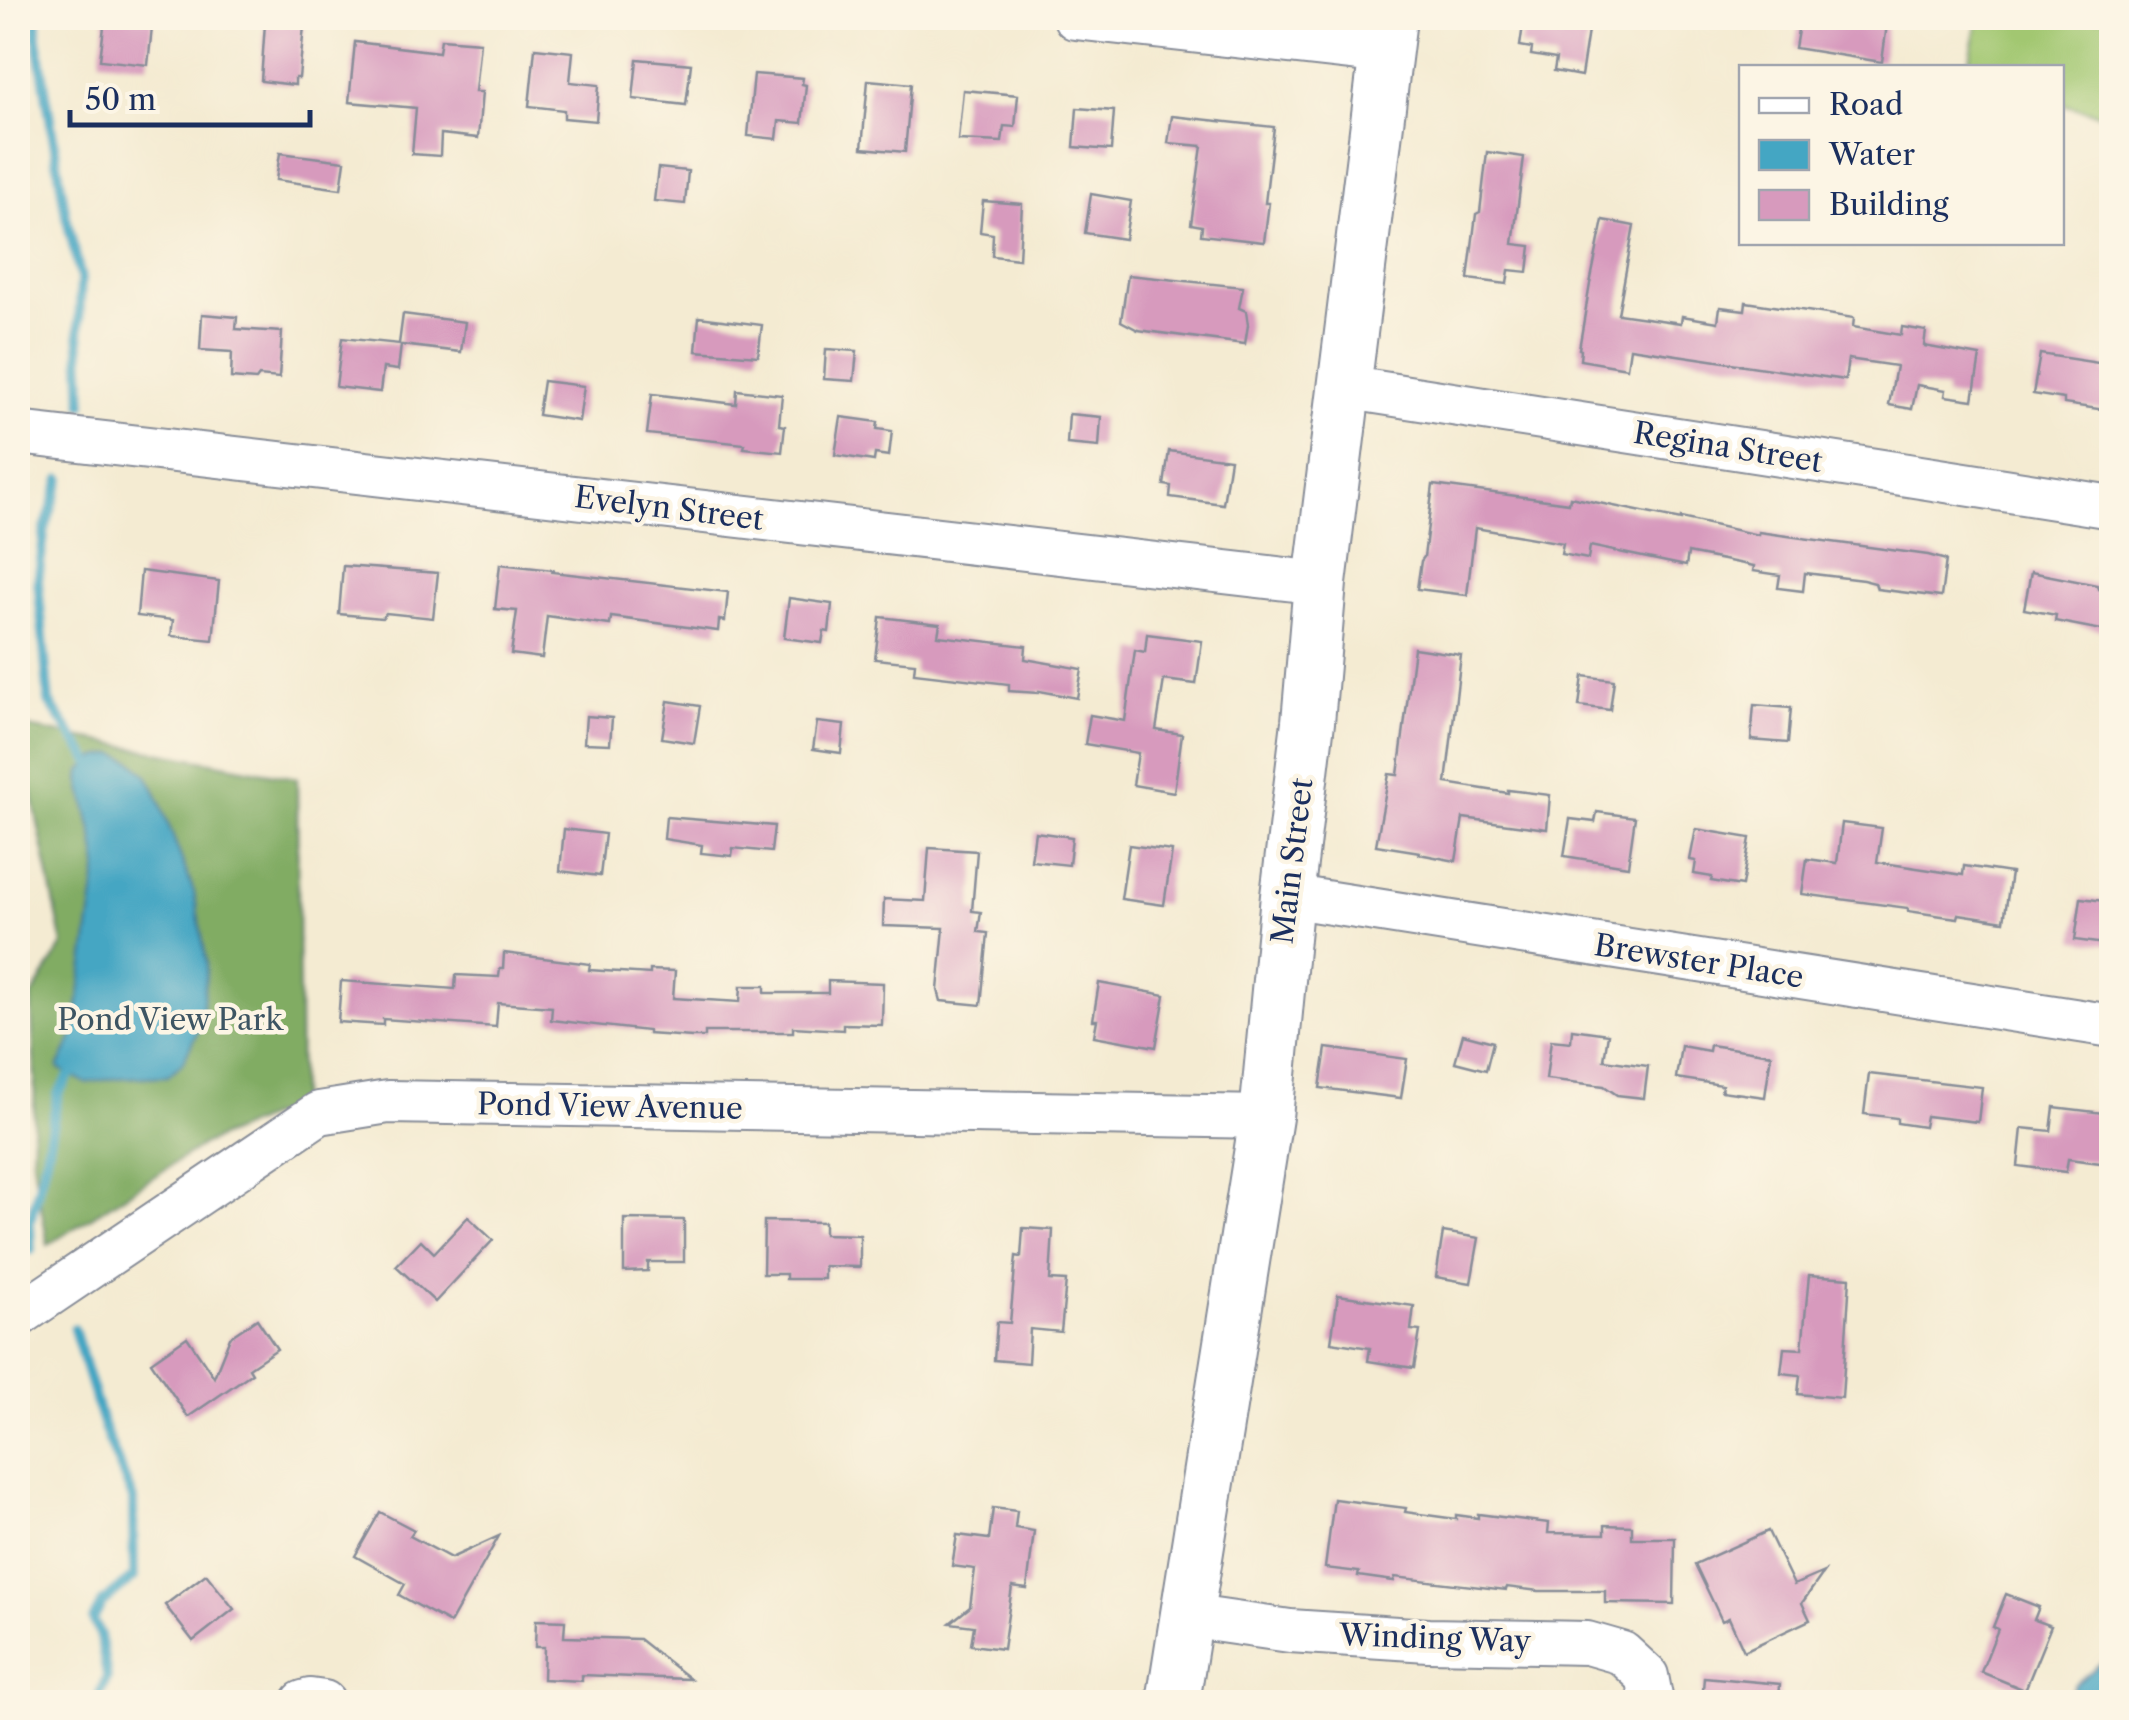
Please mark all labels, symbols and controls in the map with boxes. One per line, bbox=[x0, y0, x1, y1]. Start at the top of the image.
scale bar bbox=[70, 65, 310, 127]
legend bbox=[1739, 65, 2064, 245]
text: 50 m bbox=[85, 81, 156, 118]
text: Road bbox=[1829, 86, 1903, 123]
text: Water bbox=[1828, 136, 1915, 173]
text: Building bbox=[1829, 186, 1949, 223]
street label: Regina Street bbox=[1631, 414, 1826, 480]
street label: Evelyn Street bbox=[572, 478, 766, 538]
street label: Main Street bbox=[1263, 776, 1321, 946]
street label: Brewster Place bbox=[1592, 926, 1806, 996]
park label: Pond View Park bbox=[57, 1001, 284, 1038]
street label: Pond View Avenue bbox=[477, 1085, 743, 1127]
street label: Winding Way bbox=[1338, 1616, 1532, 1660]

